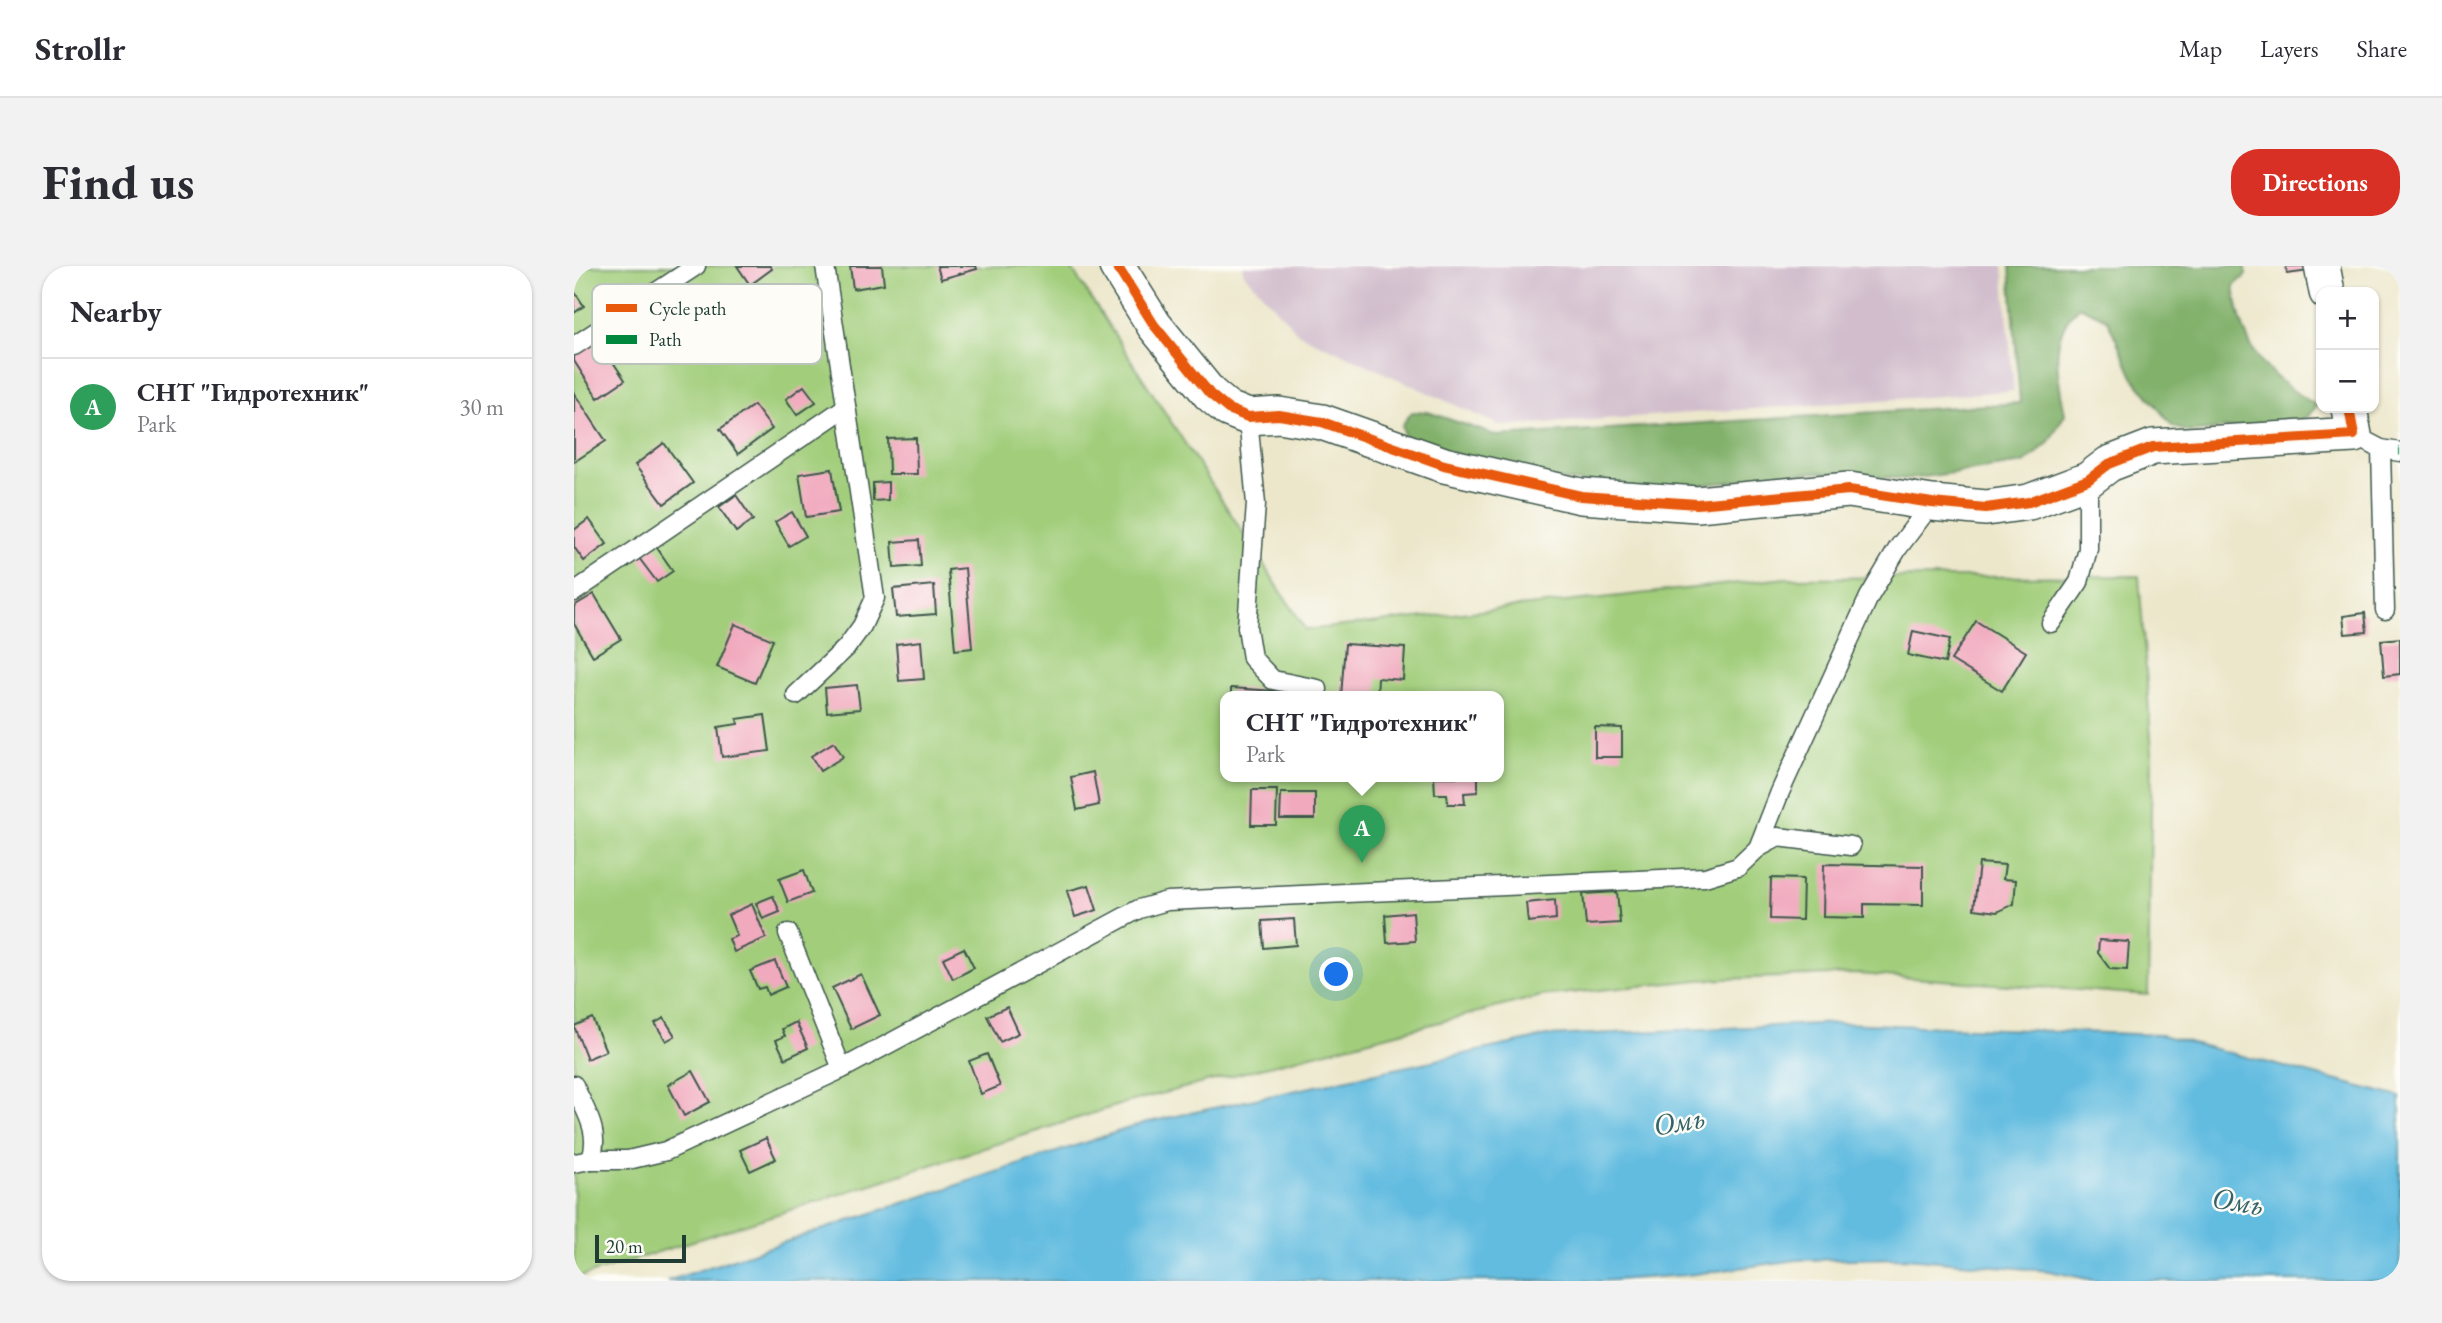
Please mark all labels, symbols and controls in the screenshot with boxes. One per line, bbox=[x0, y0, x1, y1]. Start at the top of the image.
text: Strollr bbox=[35, 27, 126, 70]
text: Map bbox=[2179, 33, 2222, 64]
text: Layers bbox=[2260, 33, 2319, 64]
text: Share bbox=[2357, 33, 2407, 64]
button: Directions bbox=[2231, 149, 2400, 216]
text: Find us bbox=[42, 150, 194, 214]
legend bbox=[592, 284, 822, 364]
map controls bbox=[2316, 287, 2379, 413]
button: + bbox=[2316, 287, 2379, 350]
text: Nearby bbox=[70, 292, 162, 331]
text: Cycle path bbox=[649, 296, 727, 321]
text: Path bbox=[649, 327, 682, 352]
button: − bbox=[2316, 350, 2379, 413]
text: СНТ "Гидротехник" bbox=[137, 375, 369, 409]
text: A bbox=[85, 392, 101, 422]
text: 30 m bbox=[459, 392, 504, 422]
text: Park bbox=[137, 409, 176, 439]
popup bbox=[1220, 691, 1504, 782]
text: СНТ "Гидротехник" bbox=[1246, 705, 1478, 739]
text: Park bbox=[1246, 739, 1285, 769]
pin: A bbox=[1339, 805, 1385, 863]
your location bbox=[1319, 957, 1353, 991]
water label: Омь bbox=[1650, 1097, 1708, 1145]
water label: Омь bbox=[2209, 1178, 2267, 1224]
scale bar bbox=[595, 1232, 686, 1264]
text: 20 m bbox=[606, 1234, 643, 1259]

